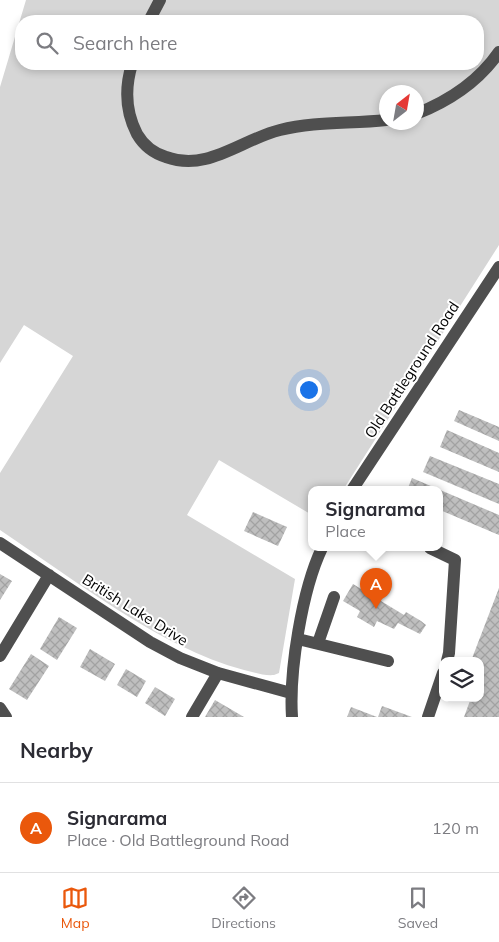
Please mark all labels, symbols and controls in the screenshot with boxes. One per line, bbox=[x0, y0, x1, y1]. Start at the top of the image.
search box bbox=[15, 15, 484, 70]
icon: search bbox=[33, 29, 61, 57]
text: Search here bbox=[73, 31, 177, 55]
north arrow bbox=[379, 85, 424, 130]
street label: Old Battleground Road bbox=[360, 298, 463, 442]
your location bbox=[296, 377, 322, 403]
popup bbox=[308, 486, 443, 551]
text: Signarama bbox=[325, 497, 426, 521]
text: Place bbox=[325, 521, 366, 541]
pin: A bbox=[360, 568, 392, 609]
street label: British Lake Drive bbox=[79, 569, 192, 650]
map controls bbox=[439, 657, 484, 702]
button: layers bbox=[439, 657, 484, 702]
text: Nearby bbox=[20, 737, 93, 763]
text: Signarama bbox=[67, 806, 167, 830]
text: A bbox=[30, 818, 42, 838]
text: 120 m bbox=[432, 818, 479, 838]
text: Place · Old Battleground Road bbox=[67, 830, 289, 850]
tab: Map bbox=[61, 884, 90, 932]
tab: Directions bbox=[211, 884, 276, 932]
tab: Saved bbox=[398, 884, 438, 932]

